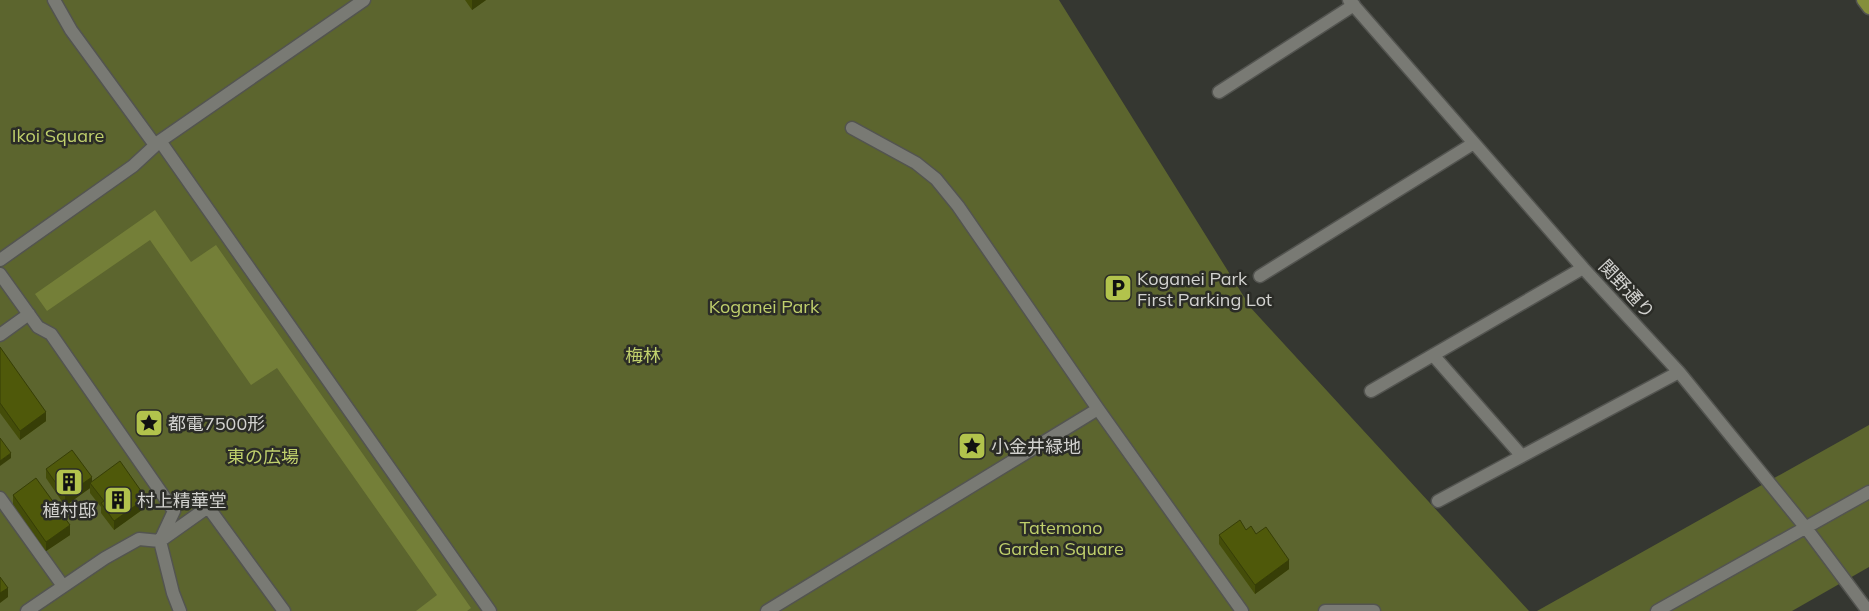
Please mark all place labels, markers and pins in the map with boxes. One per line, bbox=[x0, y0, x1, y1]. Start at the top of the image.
place label: Koganei Park First Parking Lot bbox=[1137, 267, 1272, 311]
parking icon: Koganei Park First Parking Lot bbox=[1103, 273, 1133, 303]
place icon: 都電7500形 bbox=[134, 408, 164, 438]
place label: 都電7500形 bbox=[168, 412, 265, 435]
place icon: 小金井緑地 bbox=[957, 431, 987, 461]
place label: 小金井緑地 bbox=[991, 435, 1081, 458]
building icon: 植村邸 bbox=[54, 467, 84, 497]
building icon: 村上精華堂 bbox=[103, 485, 133, 515]
place label: 村上精華堂 bbox=[137, 489, 227, 512]
place label: 植村邸 bbox=[42, 499, 96, 522]

